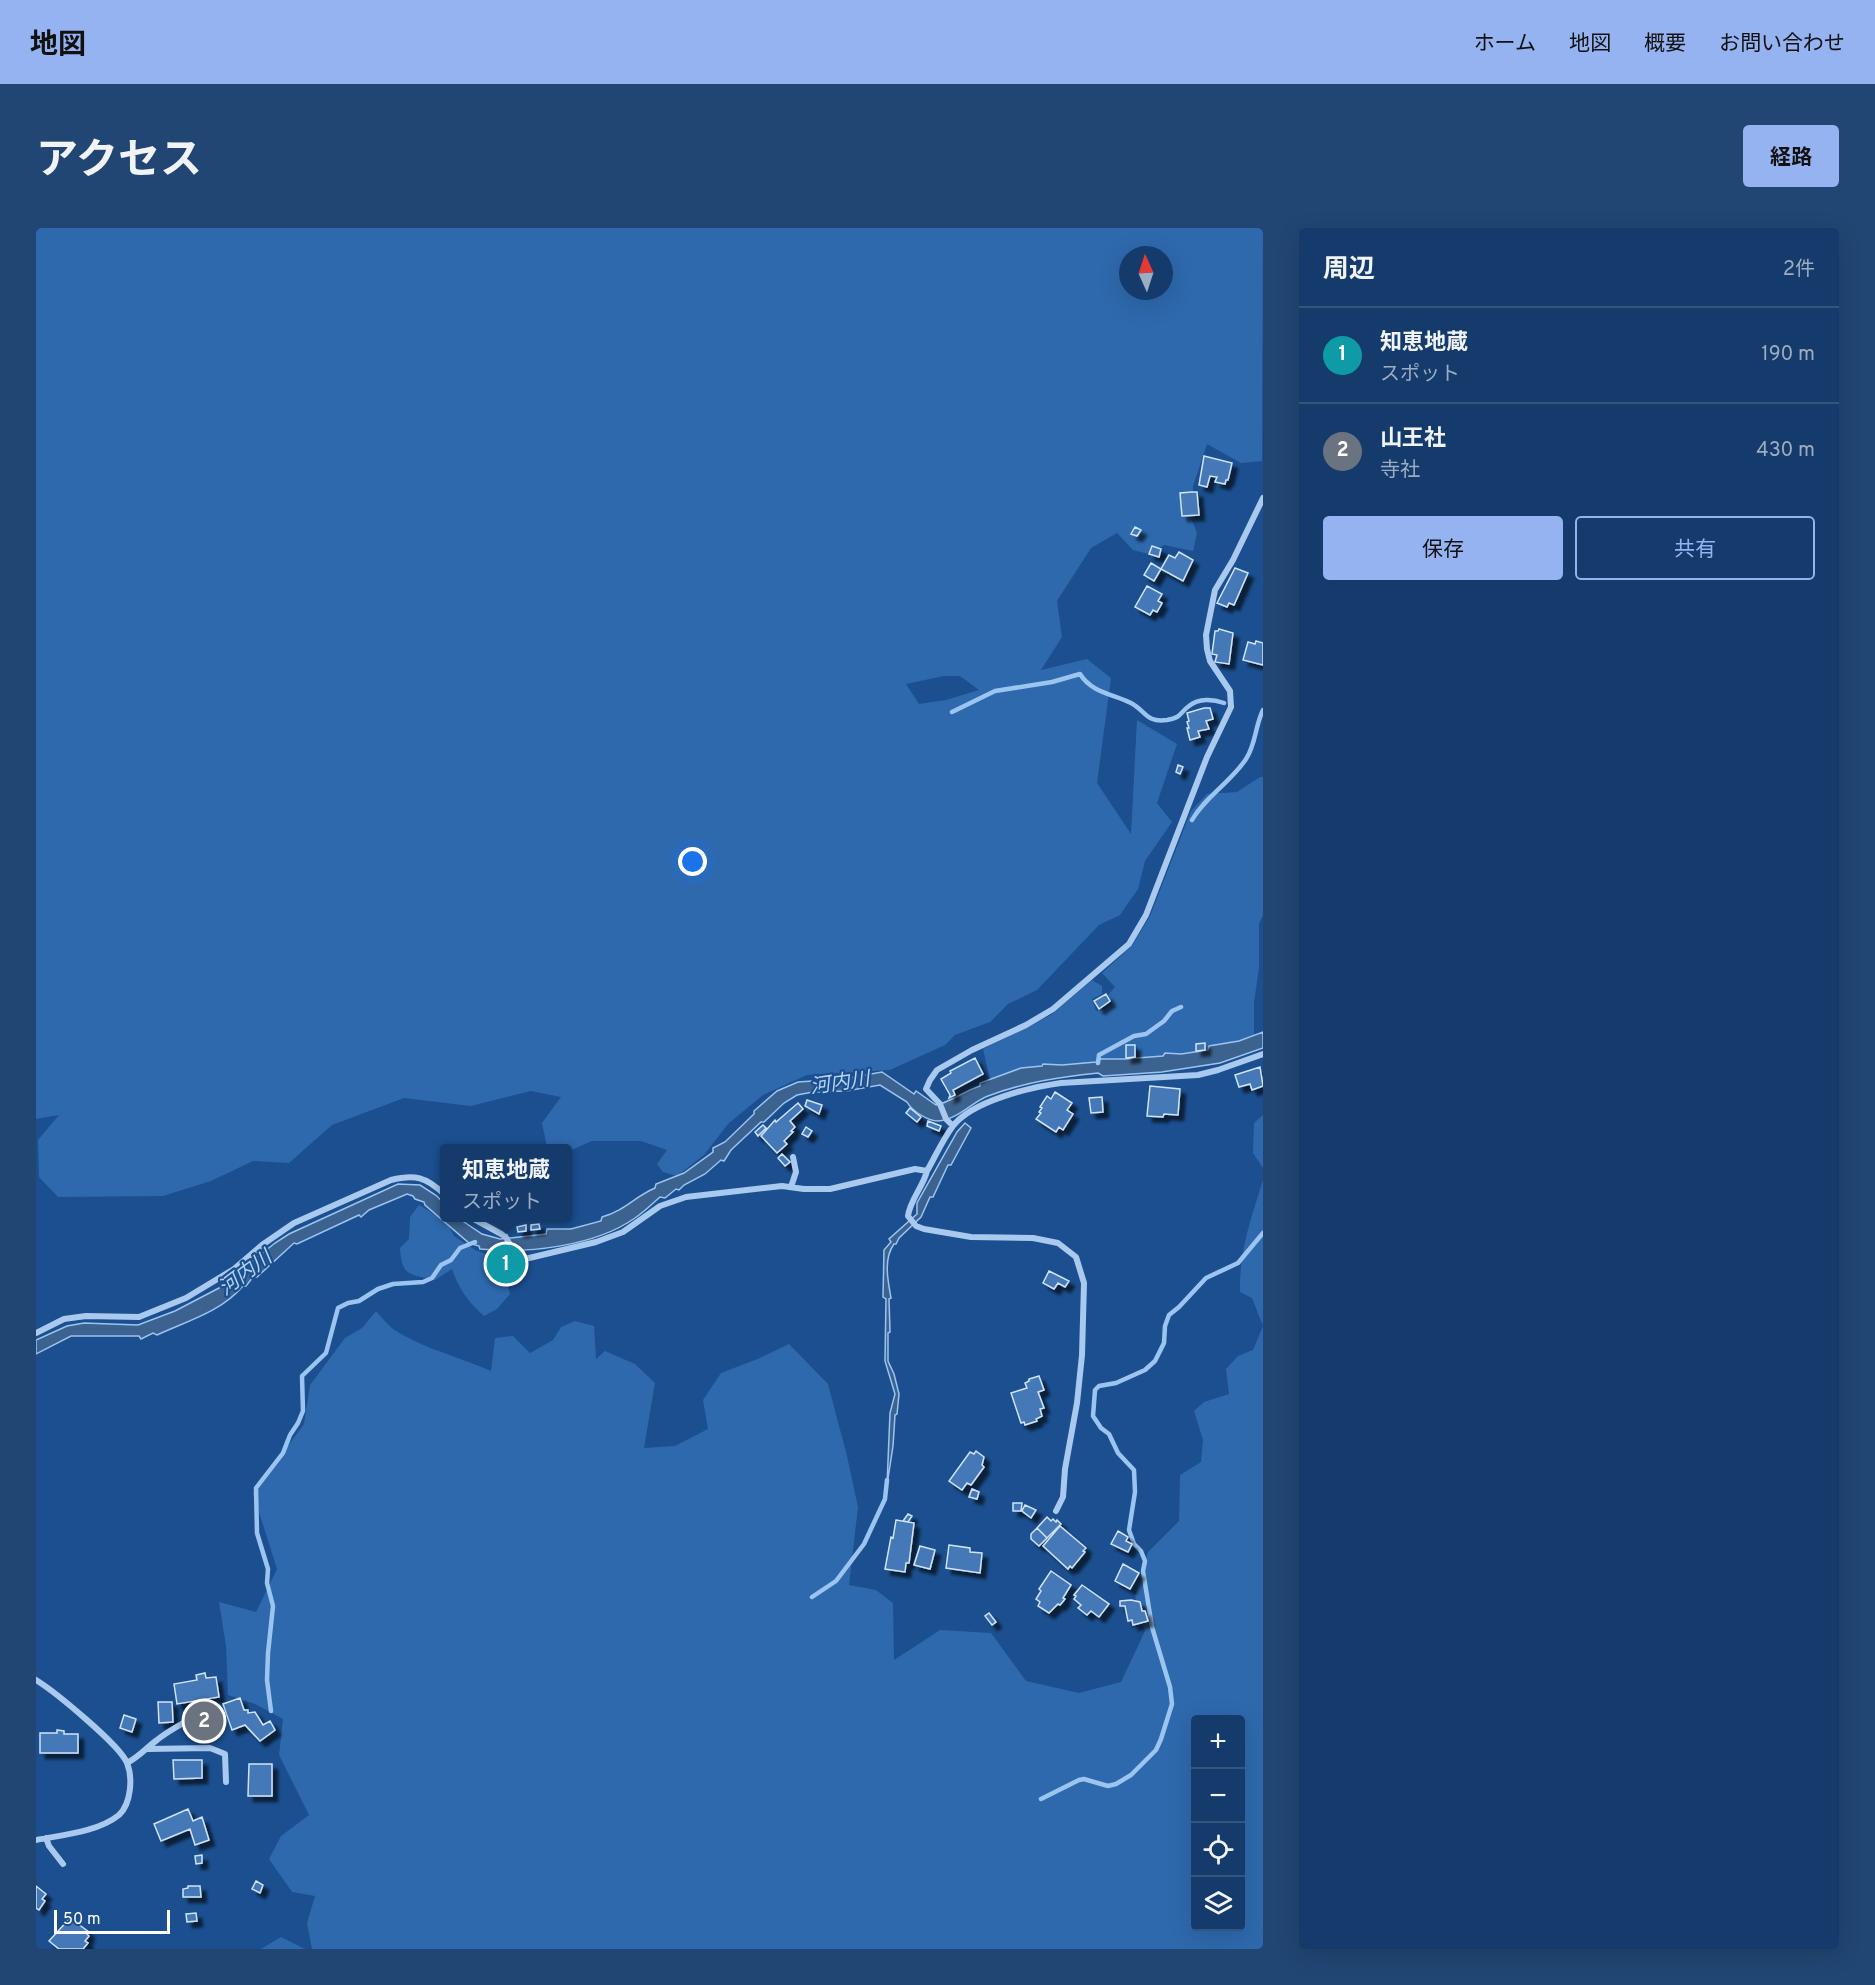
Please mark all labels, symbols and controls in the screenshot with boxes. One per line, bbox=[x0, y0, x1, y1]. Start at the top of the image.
text: 地図 bbox=[30, 28, 86, 64]
text: ホーム bbox=[1474, 31, 1536, 58]
text: 地図 bbox=[1569, 31, 1611, 58]
text: 概要 bbox=[1644, 31, 1686, 58]
text: お問い合わせ bbox=[1719, 31, 1845, 58]
button: 経路 bbox=[1743, 125, 1839, 187]
text: アクセス bbox=[36, 136, 202, 189]
north arrow bbox=[1119, 246, 1173, 300]
text: 周辺 bbox=[1323, 254, 1375, 287]
text: 2件 bbox=[1783, 257, 1815, 283]
text: 知恵地蔵 bbox=[1380, 330, 1468, 357]
text: 1 bbox=[1339, 342, 1347, 368]
text: 190 m bbox=[1761, 342, 1815, 368]
text: スポット bbox=[1380, 362, 1460, 388]
text: 山王社 bbox=[1380, 426, 1446, 453]
text: 2 bbox=[1336, 438, 1349, 464]
text: 430 m bbox=[1756, 438, 1815, 464]
text: 寺社 bbox=[1380, 458, 1420, 484]
button: 保存 bbox=[1323, 516, 1563, 580]
button: 共有 bbox=[1575, 516, 1815, 580]
your location bbox=[678, 847, 707, 876]
water label: 河内川 bbox=[808, 1067, 873, 1101]
popup bbox=[440, 1144, 572, 1222]
text: 知恵地蔵 bbox=[462, 1158, 550, 1185]
text: スポット bbox=[462, 1190, 542, 1216]
pin: 1 bbox=[486, 1242, 526, 1286]
water label: 河内川 bbox=[214, 1244, 279, 1302]
pin: 2 bbox=[184, 1698, 224, 1744]
map controls bbox=[1191, 1715, 1245, 1931]
button: + bbox=[1191, 1715, 1245, 1769]
button: − bbox=[1191, 1769, 1245, 1823]
button: locate bbox=[1191, 1823, 1245, 1877]
button: layers bbox=[1191, 1877, 1245, 1931]
scale bar bbox=[54, 1907, 170, 1934]
text: 50 m bbox=[63, 1910, 101, 1930]

